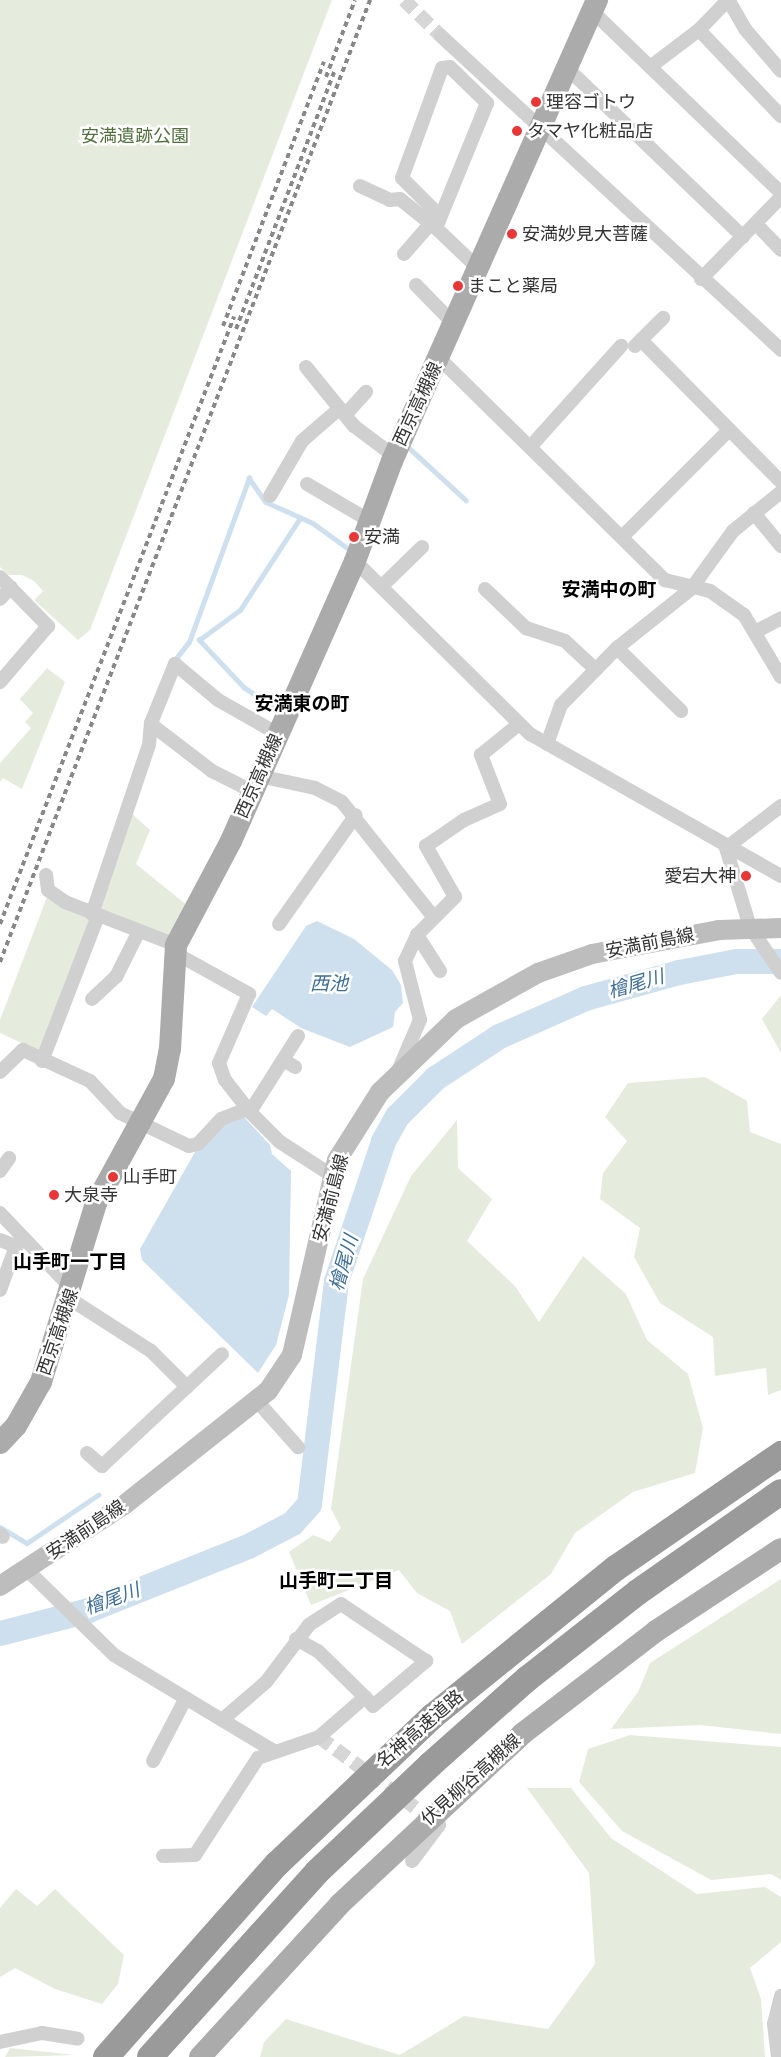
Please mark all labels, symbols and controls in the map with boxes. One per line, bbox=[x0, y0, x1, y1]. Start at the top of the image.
place label: 理容ゴトウ bbox=[546, 91, 636, 113]
marker: 理容ゴトウ bbox=[530, 96, 542, 108]
place label: タマヤ化粧品店 bbox=[527, 120, 653, 142]
park label: 安満遺跡公園 bbox=[81, 125, 189, 147]
marker: タマヤ化粧品店 bbox=[511, 125, 523, 137]
place label: 安満妙見大菩薩 bbox=[522, 223, 648, 245]
marker: 安満妙見大菩薩 bbox=[506, 228, 518, 240]
place label: まこと薬局 bbox=[468, 275, 558, 297]
marker: まこと薬局 bbox=[452, 280, 464, 292]
street label: 西京高槻線 bbox=[389, 359, 447, 449]
place label: 安満 bbox=[364, 526, 400, 548]
marker: 安満 bbox=[348, 531, 360, 543]
district label: 安満中の町 bbox=[562, 579, 656, 601]
district label: 安満東の町 bbox=[255, 693, 349, 715]
street label: 西京高槻線 bbox=[231, 730, 287, 822]
place label: 愛宕大神 bbox=[664, 865, 736, 887]
marker: 愛宕大神 bbox=[740, 870, 752, 882]
street label: 安満前島線 bbox=[604, 924, 696, 962]
water label: 檜尾川 bbox=[605, 965, 667, 1003]
water label: 西池 bbox=[310, 973, 348, 995]
street label: 安満前島線 bbox=[309, 1152, 353, 1244]
place label: 山手町 bbox=[123, 1166, 177, 1188]
marker: 山手町 bbox=[107, 1171, 119, 1183]
place label: 大泉寺 bbox=[64, 1184, 118, 1206]
marker: 大泉寺 bbox=[48, 1189, 60, 1201]
water label: 檜尾川 bbox=[325, 1232, 363, 1294]
district label: 山手町一丁目 bbox=[13, 1251, 127, 1273]
street label: 西京高槻線 bbox=[33, 1286, 83, 1378]
street label: 安満前島線 bbox=[43, 1496, 129, 1564]
district label: 山手町二丁目 bbox=[279, 1570, 393, 1592]
water label: 檜尾川 bbox=[81, 1579, 143, 1619]
street label: 名神高速道路 bbox=[372, 1685, 468, 1773]
street label: 伏見柳谷高槻線 bbox=[417, 1730, 525, 1830]

